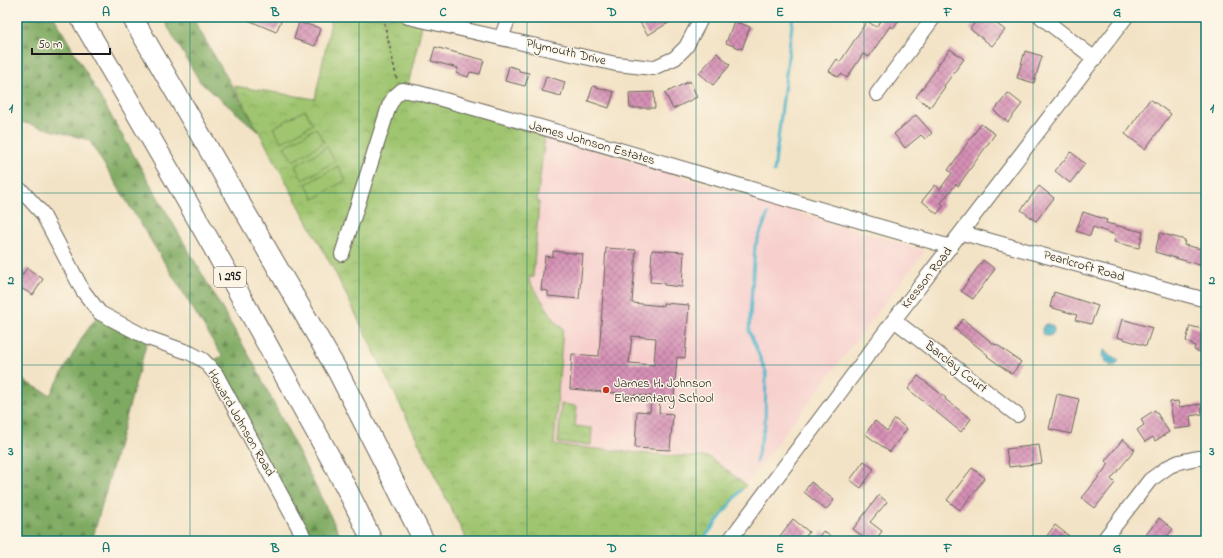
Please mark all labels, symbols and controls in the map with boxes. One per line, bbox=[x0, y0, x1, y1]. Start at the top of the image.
text: A bbox=[102, 3, 110, 22]
text: B bbox=[270, 3, 280, 22]
text: C bbox=[439, 3, 447, 22]
text: D bbox=[606, 3, 617, 22]
text: E bbox=[776, 3, 784, 22]
text: F bbox=[943, 3, 953, 22]
text: G bbox=[1113, 3, 1121, 22]
scale bar bbox=[32, 30, 110, 56]
street label: Plymouth Drive bbox=[524, 34, 608, 71]
text: 50 m bbox=[38, 36, 62, 54]
text: 1 bbox=[9, 99, 14, 118]
text: 1 bbox=[1210, 99, 1215, 118]
street label: James Johnson Estates bbox=[527, 116, 658, 170]
street label: Kresson Road bbox=[897, 242, 958, 313]
street label: Pearlcroft Road bbox=[1041, 245, 1128, 287]
road number: I 295 bbox=[214, 267, 246, 287]
text: 2 bbox=[7, 271, 15, 290]
text: 2 bbox=[1208, 271, 1216, 290]
street label: Barclay Court bbox=[919, 336, 992, 399]
street label: Howard Johnson Road bbox=[203, 366, 280, 481]
place label: James H. Johnson Elementary School bbox=[614, 374, 714, 409]
marker: James H. Johnson Elementary School bbox=[601, 385, 611, 395]
text: 3 bbox=[7, 442, 14, 461]
text: 3 bbox=[1208, 442, 1215, 461]
text: A bbox=[102, 539, 110, 558]
text: B bbox=[270, 539, 280, 558]
text: C bbox=[439, 539, 447, 558]
text: D bbox=[606, 539, 617, 558]
text: E bbox=[776, 539, 784, 558]
text: F bbox=[943, 539, 953, 558]
text: G bbox=[1113, 539, 1121, 558]

